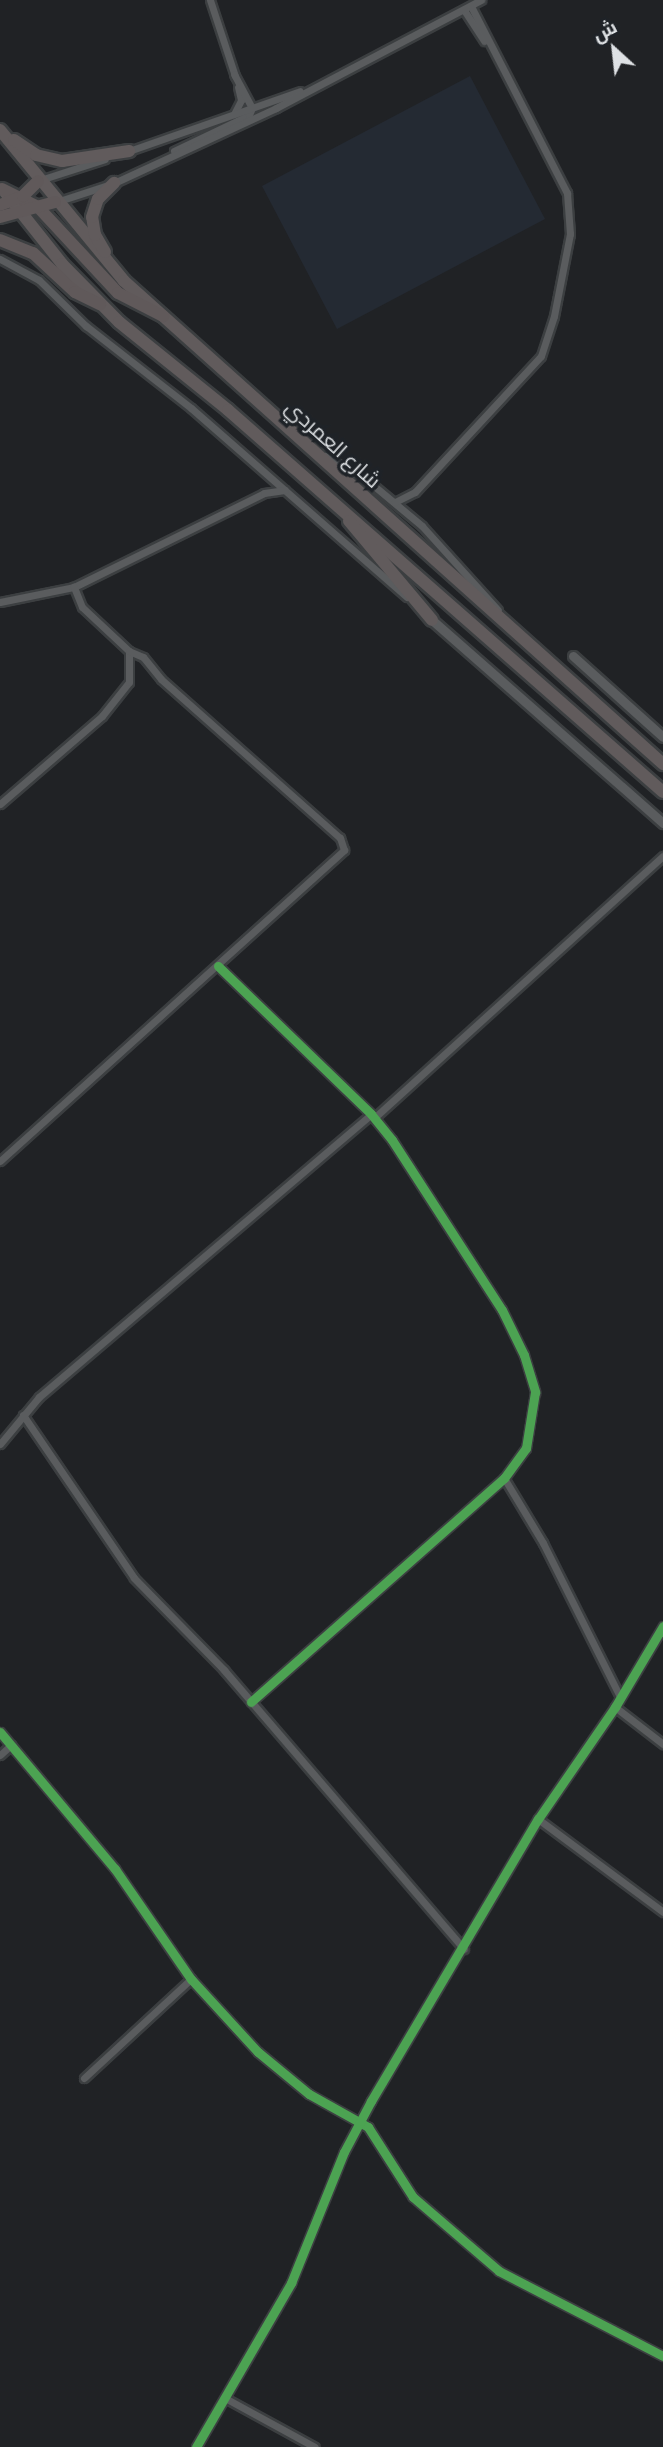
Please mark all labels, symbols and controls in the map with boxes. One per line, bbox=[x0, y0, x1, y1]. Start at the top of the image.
text: ش bbox=[585, 9, 623, 52]
north arrow bbox=[579, 14, 649, 84]
street label: شارع العمردي bbox=[280, 395, 386, 493]

